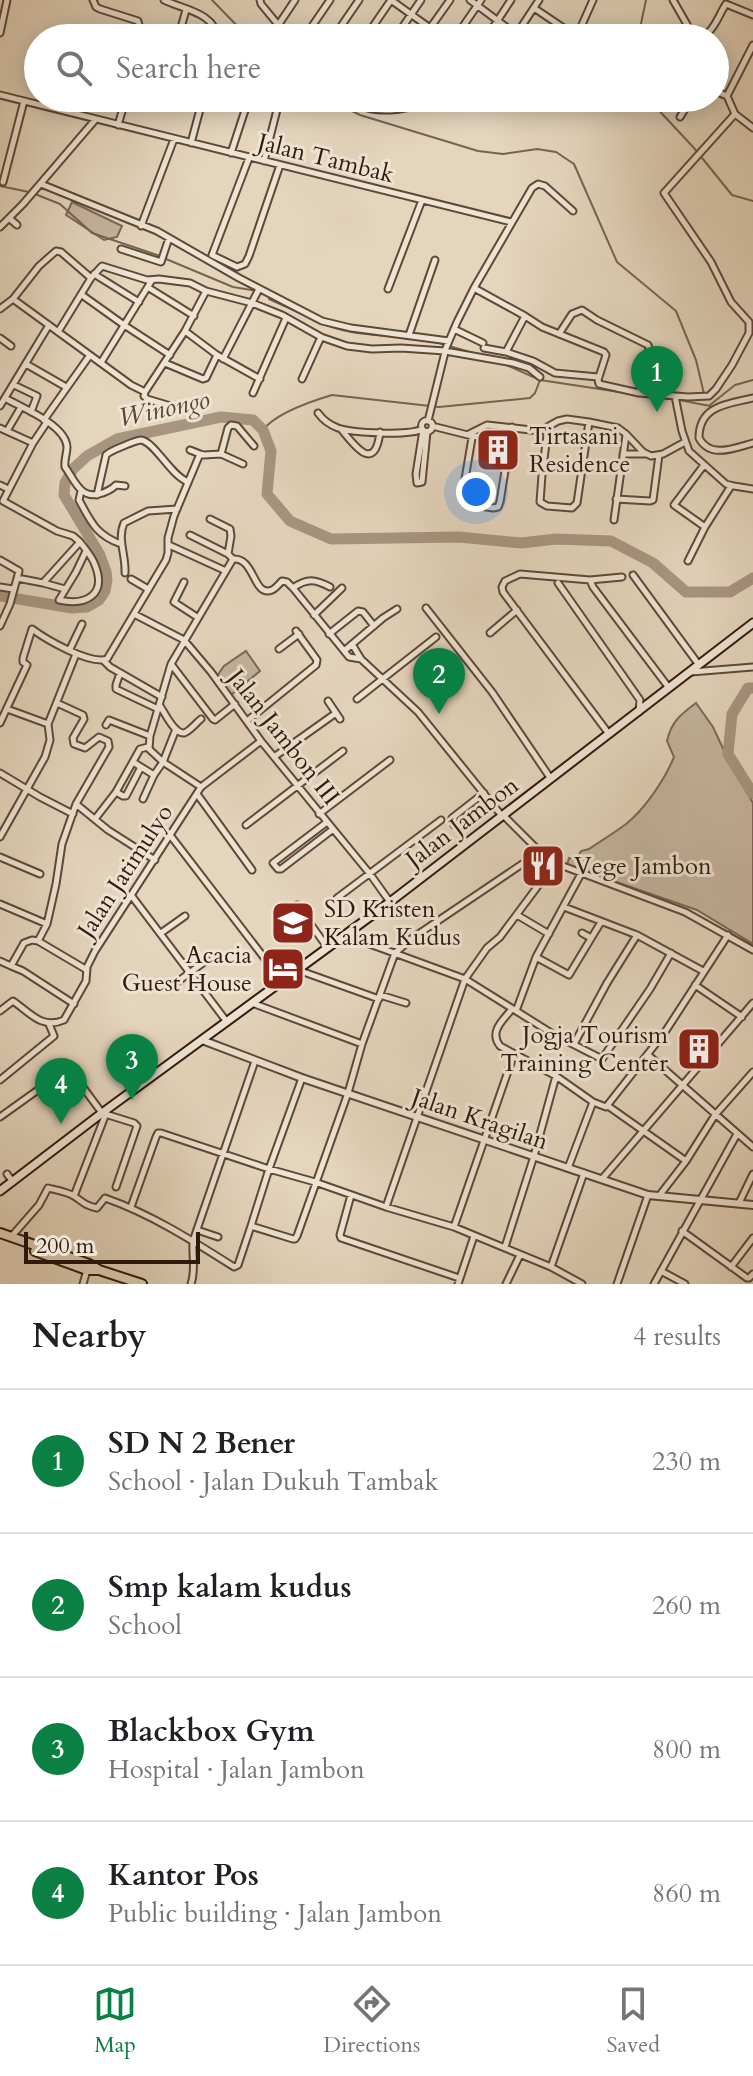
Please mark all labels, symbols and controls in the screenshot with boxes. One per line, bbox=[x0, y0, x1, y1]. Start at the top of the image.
search box bbox=[24, 24, 729, 112]
icon: search bbox=[52, 46, 96, 90]
text: Search here bbox=[116, 48, 261, 89]
street label: Jalan Tambak bbox=[251, 125, 398, 191]
pin: 1 bbox=[631, 346, 683, 412]
water label: Winongo bbox=[115, 382, 213, 435]
place label: Tirtasani Residence bbox=[529, 420, 630, 481]
building icon: Tirtasani Residence bbox=[474, 426, 522, 474]
your location bbox=[456, 472, 496, 512]
pin: 2 bbox=[413, 648, 465, 714]
street label: Jalan Jambon III bbox=[218, 660, 347, 812]
street label: Jalan Jambon bbox=[397, 769, 526, 878]
street label: Jalan Jatimulyo bbox=[68, 798, 181, 947]
restaurant icon: Vege Jambon bbox=[519, 842, 567, 890]
place label: Vege Jambon bbox=[574, 850, 712, 883]
place label: SD Kristen Kalam Kudus bbox=[324, 893, 460, 954]
school or university icon: SD Kristen Kalam Kudus bbox=[269, 899, 317, 947]
place label: Acacia Guest House bbox=[122, 939, 253, 1000]
hotel icon: Acacia Guest House bbox=[259, 945, 307, 993]
place label: Jogja Tourism Training Center bbox=[500, 1019, 669, 1080]
building icon: Jogja Tourism Training Center bbox=[675, 1025, 723, 1073]
pin: 3 bbox=[106, 1034, 158, 1100]
pin: 4 bbox=[35, 1058, 87, 1124]
street label: Jalan Kragilan bbox=[404, 1080, 553, 1158]
scale bar bbox=[24, 1228, 200, 1264]
text: 200 m bbox=[36, 1231, 94, 1261]
text: Nearby bbox=[32, 1313, 147, 1359]
text: 4 results bbox=[633, 1319, 721, 1354]
text: SD N 2 Bener bbox=[108, 1423, 295, 1464]
text: 1 bbox=[51, 1444, 65, 1479]
text: 230 m bbox=[652, 1444, 721, 1479]
text: School · Jalan Dukuh Tambak bbox=[108, 1464, 438, 1499]
text: Smp kalam kudus bbox=[108, 1567, 352, 1608]
text: 2 bbox=[51, 1588, 65, 1623]
text: 260 m bbox=[652, 1588, 721, 1623]
text: School bbox=[108, 1608, 182, 1643]
text: Blackbox Gym bbox=[108, 1711, 315, 1752]
text: 3 bbox=[51, 1732, 65, 1767]
text: 800 m bbox=[652, 1732, 721, 1767]
text: Hospital · Jalan Jambon bbox=[108, 1752, 365, 1787]
text: Kantor Pos bbox=[108, 1855, 259, 1896]
text: 4 bbox=[51, 1876, 65, 1911]
text: 860 m bbox=[652, 1876, 721, 1911]
text: Public building · Jalan Jambon bbox=[108, 1896, 442, 1931]
tab: Map bbox=[93, 1982, 137, 2060]
tab: Directions bbox=[323, 1982, 420, 2060]
tab: Saved bbox=[607, 1982, 660, 2060]

